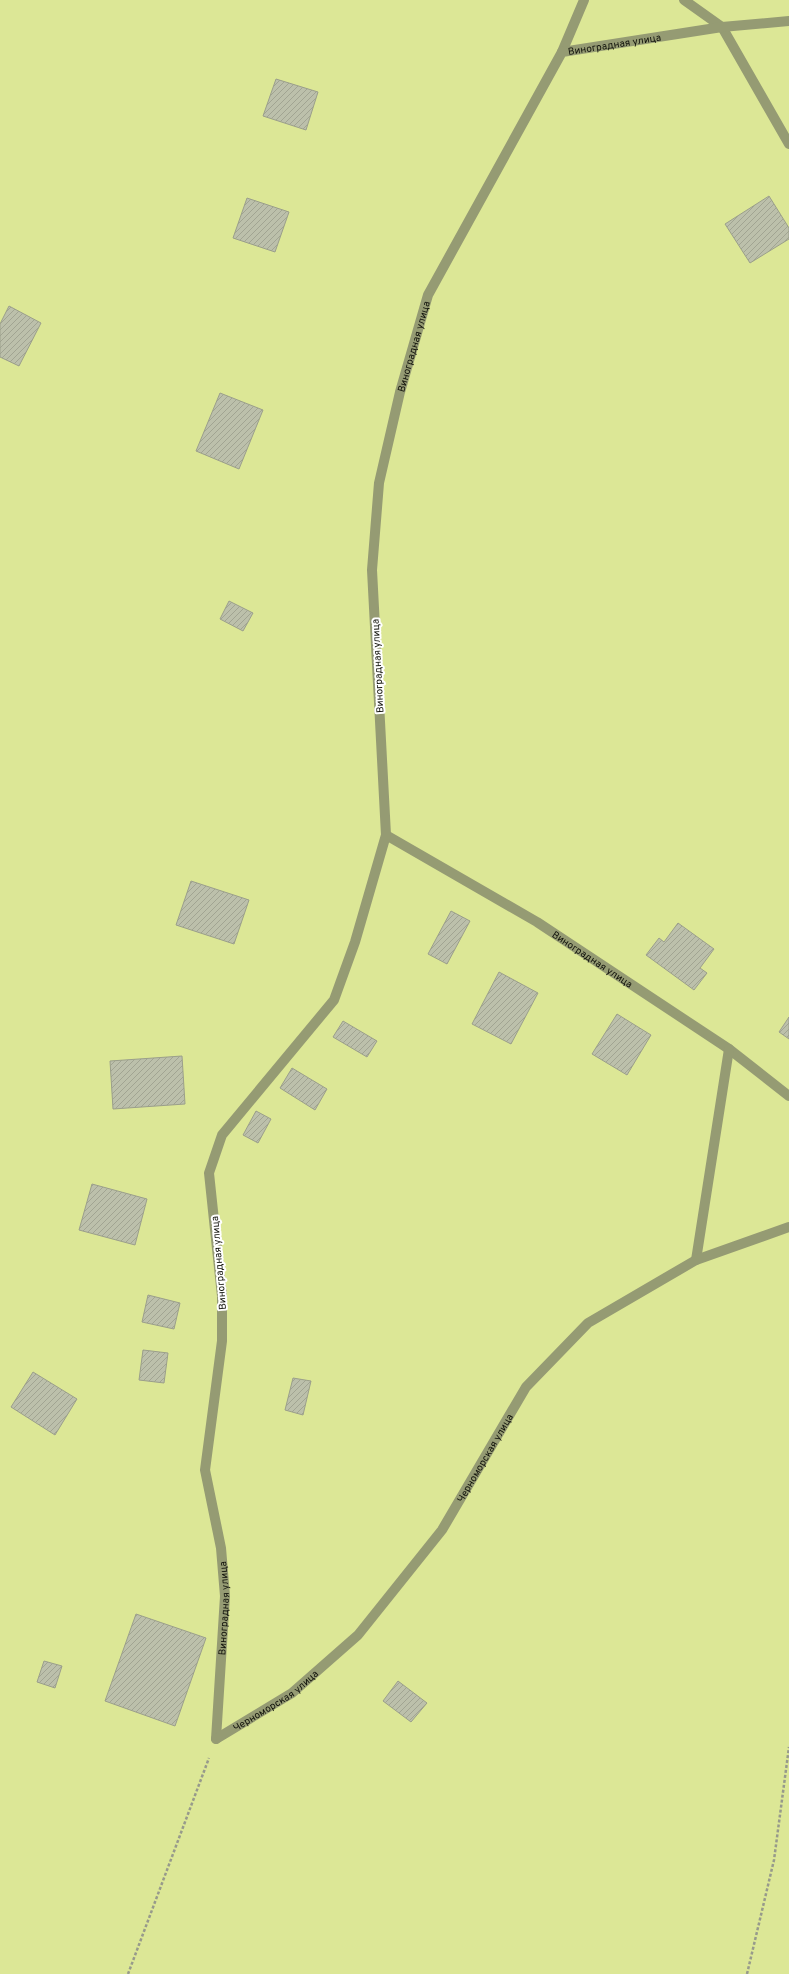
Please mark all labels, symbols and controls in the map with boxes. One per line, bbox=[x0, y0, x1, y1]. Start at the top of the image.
street label: Виноградная улица bbox=[567, 32, 662, 59]
street label: Виноградная улица bbox=[395, 300, 434, 394]
street label: Виноградная улица bbox=[370, 619, 387, 713]
street label: Виноградная улица bbox=[549, 929, 635, 991]
street label: Виноградная улица bbox=[209, 1215, 230, 1310]
street label: Черноморская улица bbox=[455, 1412, 517, 1505]
street label: Виноградная улица bbox=[216, 1561, 233, 1656]
street label: Черноморская улица bbox=[231, 1668, 322, 1735]

